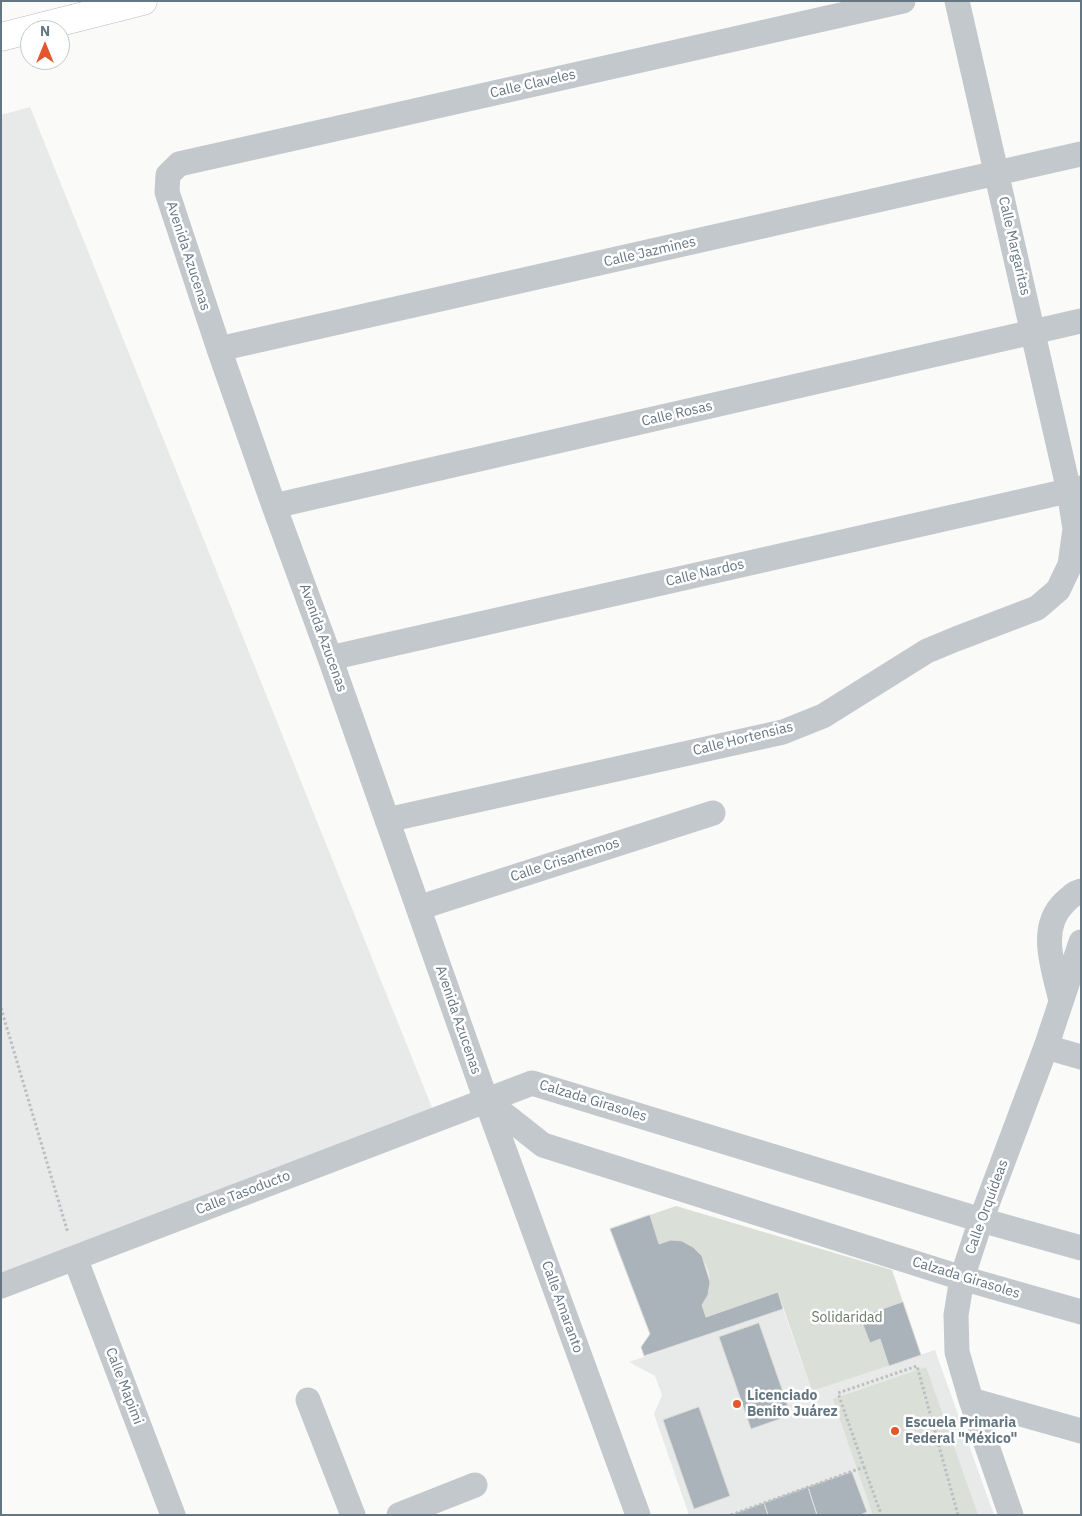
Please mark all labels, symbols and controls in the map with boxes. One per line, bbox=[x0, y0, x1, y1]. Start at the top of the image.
north arrow bbox=[20, 20, 70, 70]
text: N bbox=[40, 22, 50, 40]
street label: Calle Claveles bbox=[489, 66, 577, 102]
street label: Calle Margaritas bbox=[994, 195, 1034, 297]
street label: Avenida Azucenas bbox=[162, 199, 214, 313]
street label: Calle Jazmines bbox=[602, 233, 698, 271]
street label: Calle Rosas bbox=[640, 398, 714, 430]
street label: Calle Nardos bbox=[664, 556, 746, 590]
street label: Avenida Azucenas bbox=[296, 582, 350, 694]
street label: Calle Hortensias bbox=[691, 718, 795, 760]
street label: Calle Crisantemos bbox=[508, 834, 622, 886]
street label: Avenida Azucenas bbox=[432, 963, 484, 1077]
street label: Calzada Girasoles bbox=[537, 1077, 649, 1125]
street label: Calle Orquídeas bbox=[962, 1157, 1012, 1257]
street label: Calle Tasoducto bbox=[193, 1167, 293, 1219]
street label: Calzada Girasoles bbox=[910, 1254, 1022, 1302]
street label: Calle Amaranto bbox=[538, 1259, 586, 1355]
park label: Solidaridad bbox=[811, 1310, 883, 1326]
street label: Calle Mapimi bbox=[102, 1345, 146, 1427]
place label: Licenciado Benito Juárez bbox=[747, 1388, 838, 1420]
marker: Licenciado Benito Juárez bbox=[731, 1398, 743, 1410]
place label: Escuela Primaria Federal "México" bbox=[905, 1415, 1018, 1448]
marker: Escuela Primaria Federal "México" bbox=[889, 1425, 901, 1437]

